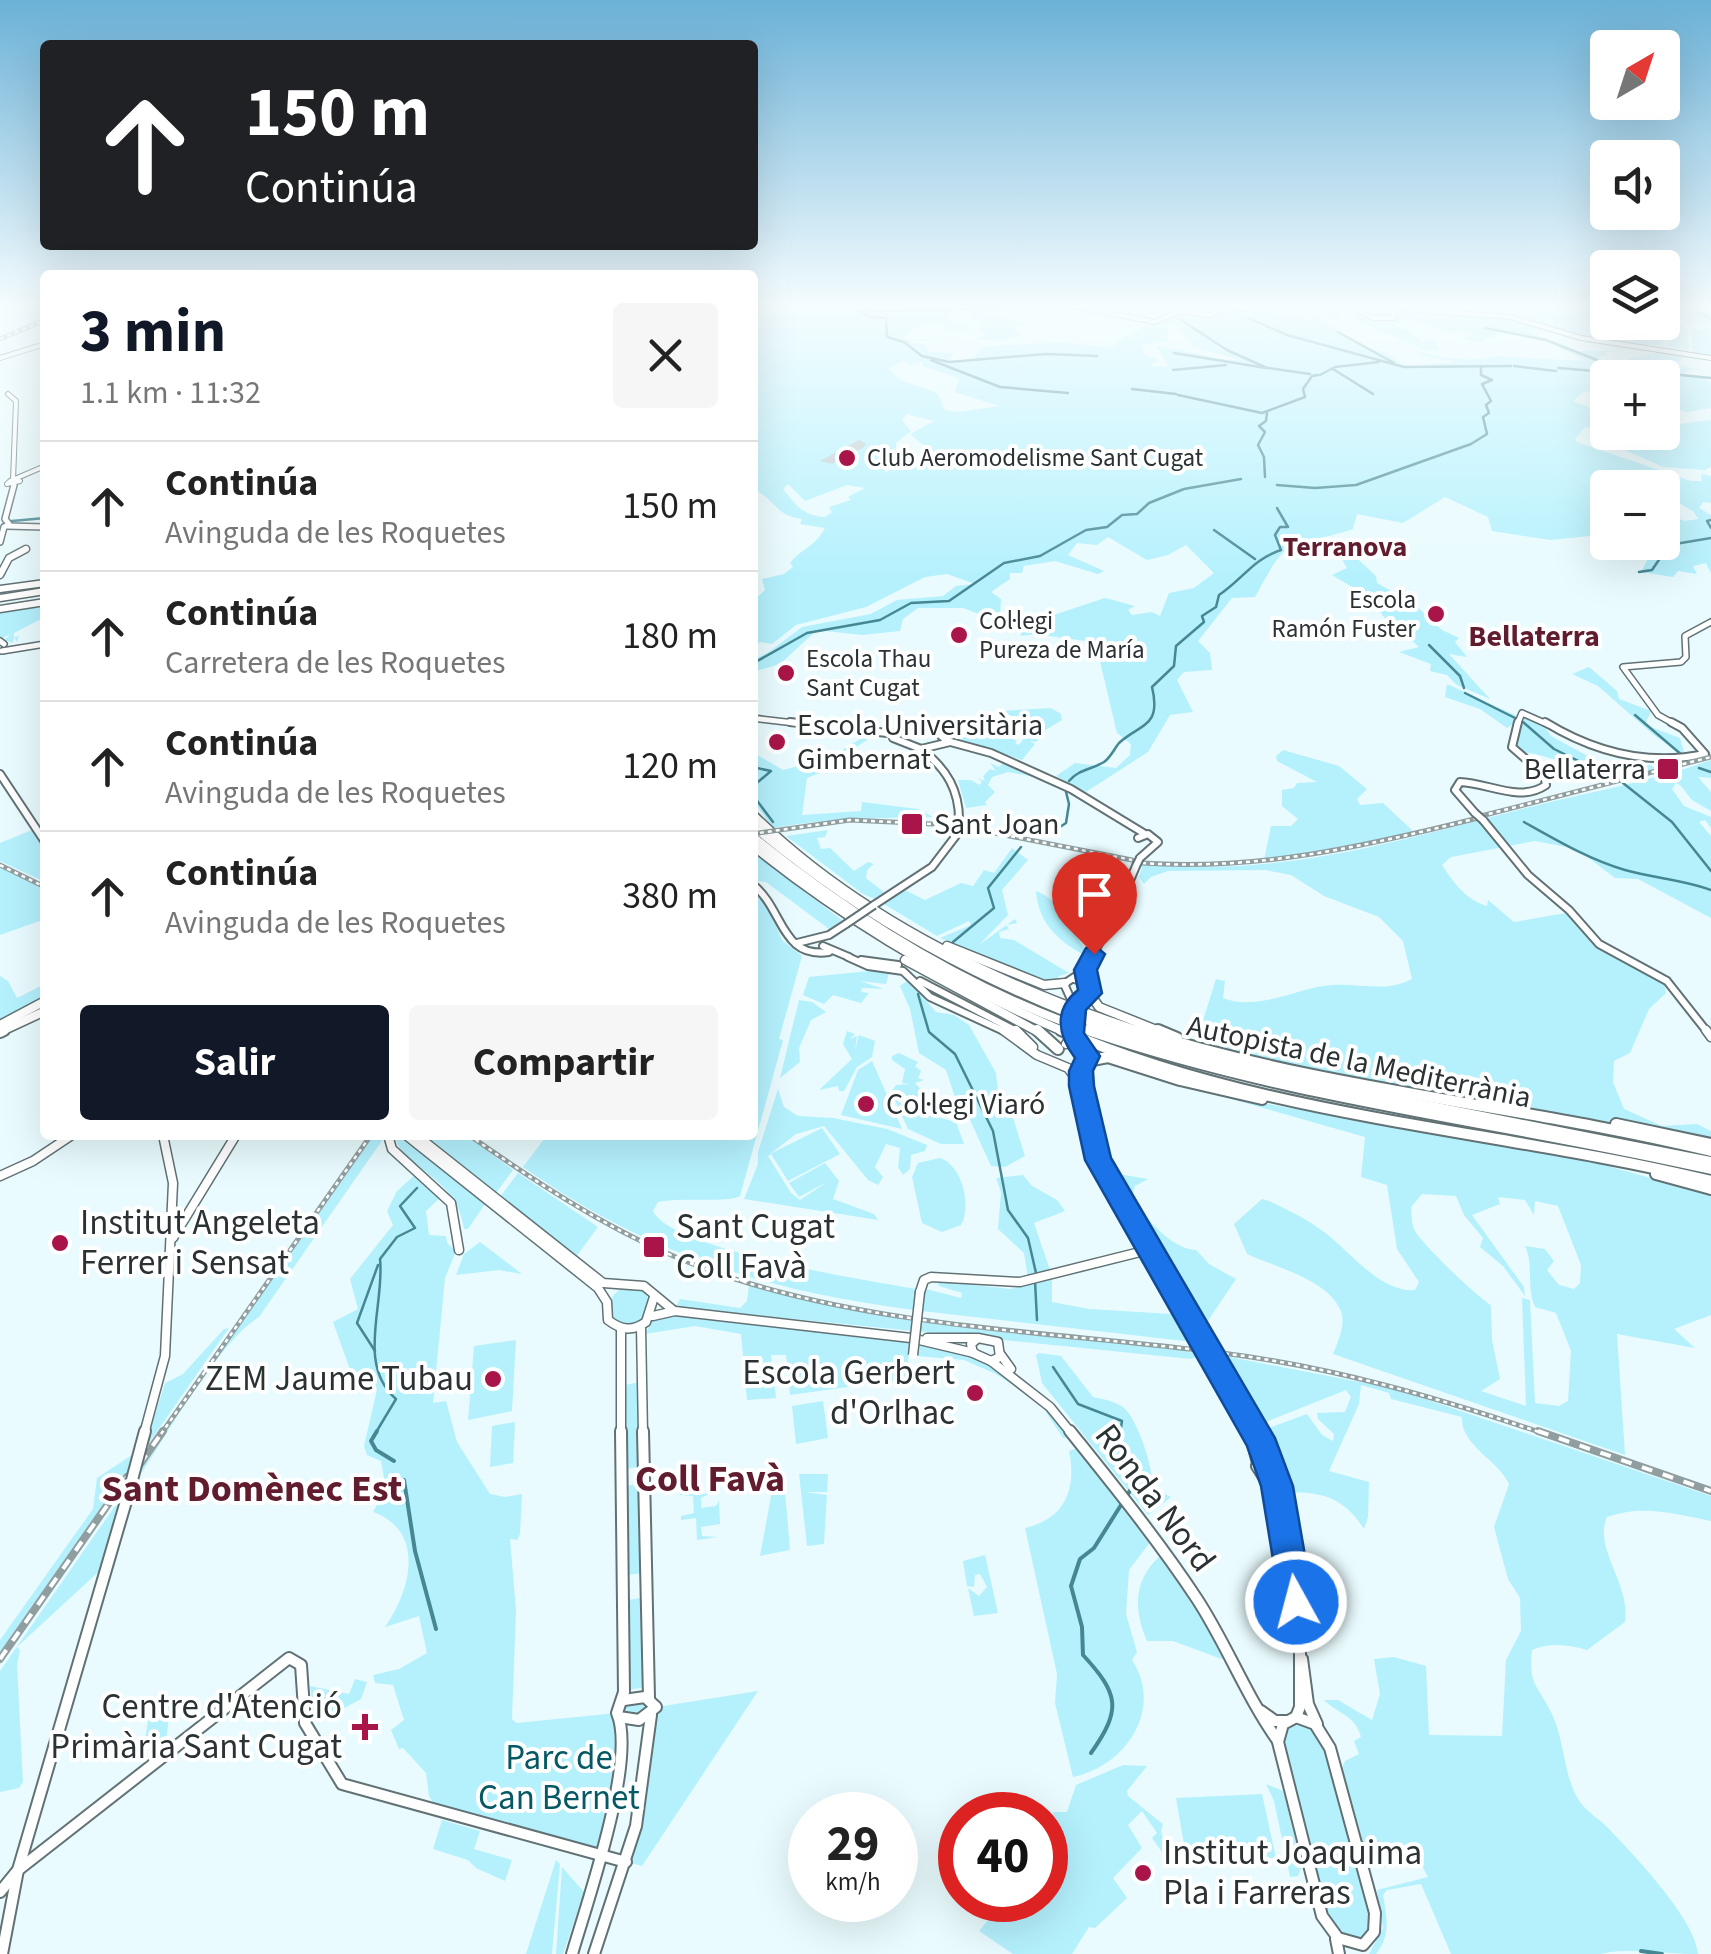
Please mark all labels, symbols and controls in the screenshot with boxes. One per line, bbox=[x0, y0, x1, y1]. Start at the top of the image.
north arrow bbox=[1590, 30, 1680, 120]
map controls bbox=[1590, 30, 1680, 560]
text: 150 m bbox=[245, 63, 430, 163]
icon: ahead bbox=[80, 80, 210, 210]
button: sound bbox=[1590, 140, 1680, 230]
text: Continúa bbox=[245, 156, 418, 220]
button: layers bbox=[1590, 250, 1680, 340]
text: 3 min bbox=[80, 290, 226, 375]
button: close bbox=[613, 303, 718, 408]
button: + bbox=[1590, 360, 1680, 450]
text: 1.1 km · 11:32 bbox=[80, 370, 261, 416]
place label: Club Aeromodelisme Sant Cugat bbox=[867, 440, 1204, 476]
marker: Club Aeromodelisme Sant Cugat bbox=[836, 447, 858, 469]
text: Continúa bbox=[165, 456, 318, 510]
button: − bbox=[1590, 470, 1680, 560]
icon: ahead bbox=[80, 479, 135, 534]
text: 150 m bbox=[622, 479, 718, 533]
text: Avinguda de les Roquetes bbox=[165, 510, 506, 556]
district label: Terranova bbox=[1283, 527, 1407, 567]
place label: Escola Ramón Fuster bbox=[1272, 582, 1416, 647]
text: Continúa bbox=[165, 586, 318, 640]
place label: Col·legi Pureza de María bbox=[979, 603, 1145, 668]
marker: Escola Ramón Fuster bbox=[1425, 603, 1447, 625]
icon: ahead bbox=[80, 609, 135, 664]
text: 180 m bbox=[622, 609, 718, 663]
district label: Bellaterra bbox=[1468, 615, 1600, 658]
marker: Col·legi Pureza de María bbox=[948, 624, 970, 646]
text: Carretera de les Roquetes bbox=[165, 640, 505, 686]
place label: Escola Thau Sant Cugat bbox=[806, 641, 931, 706]
marker: Escola Thau Sant Cugat bbox=[775, 662, 797, 684]
place label: Escola Universitària Gimbernat bbox=[797, 704, 1043, 781]
text: Continúa bbox=[165, 716, 318, 770]
marker: Escola Universitària Gimbernat bbox=[766, 731, 788, 753]
icon: ahead bbox=[80, 739, 135, 794]
text: 120 m bbox=[622, 739, 718, 793]
place label: Bellaterra bbox=[1524, 748, 1646, 791]
marker: Bellaterra bbox=[1655, 756, 1681, 782]
text: Avinguda de les Roquetes bbox=[165, 770, 506, 816]
place label: Sant Joan bbox=[934, 803, 1059, 846]
marker: Sant Joan bbox=[899, 811, 925, 837]
text: Continúa bbox=[165, 846, 318, 900]
pin bbox=[1052, 852, 1137, 955]
icon: arrive bbox=[1067, 867, 1122, 922]
icon: ahead bbox=[80, 869, 135, 924]
text: 380 m bbox=[622, 869, 718, 923]
text: Avinguda de les Roquetes bbox=[165, 900, 506, 946]
button: Salir bbox=[80, 1005, 389, 1120]
button: Compartir bbox=[409, 1005, 718, 1120]
street label: Autopista de la Mediterrània bbox=[1183, 1005, 1535, 1119]
place label: Col·legi Viaró bbox=[886, 1083, 1045, 1126]
marker: Col·legi Viaró bbox=[855, 1093, 877, 1115]
place label: Institut Angeleta Ferrer i Sensat bbox=[80, 1198, 320, 1288]
place label: Sant Cugat Coll Favà bbox=[676, 1202, 835, 1292]
marker: Institut Angeleta Ferrer i Sensat bbox=[49, 1232, 71, 1254]
marker: Sant Cugat Coll Favà bbox=[641, 1234, 667, 1260]
place label: Escola Gerbert d'Orlhac bbox=[742, 1348, 955, 1438]
place label: ZEM Jaume Tubau bbox=[205, 1354, 473, 1404]
marker: ZEM Jaume Tubau bbox=[482, 1368, 504, 1390]
marker: Escola Gerbert d'Orlhac bbox=[964, 1382, 986, 1404]
street label: Ronda Nord bbox=[1082, 1413, 1228, 1583]
district label: Coll Favà bbox=[635, 1452, 785, 1506]
district label: Sant Domènec Est bbox=[102, 1462, 402, 1516]
position arrow bbox=[1244, 1550, 1348, 1654]
place label: Centre d'Atenció Primària Sant Cugat bbox=[50, 1682, 342, 1772]
marker: Centre d'Atenció Primària Sant Cugat bbox=[352, 1714, 378, 1740]
park label: Parc de Can Bernet bbox=[478, 1733, 640, 1823]
speed limit sign: 40 bbox=[938, 1792, 1068, 1922]
text: 29 bbox=[827, 1809, 879, 1880]
place label: Institut Joaquima Pla i Farreras bbox=[1163, 1828, 1422, 1918]
marker: Institut Joaquima Pla i Farreras bbox=[1132, 1862, 1154, 1884]
text: km/h bbox=[825, 1864, 881, 1900]

